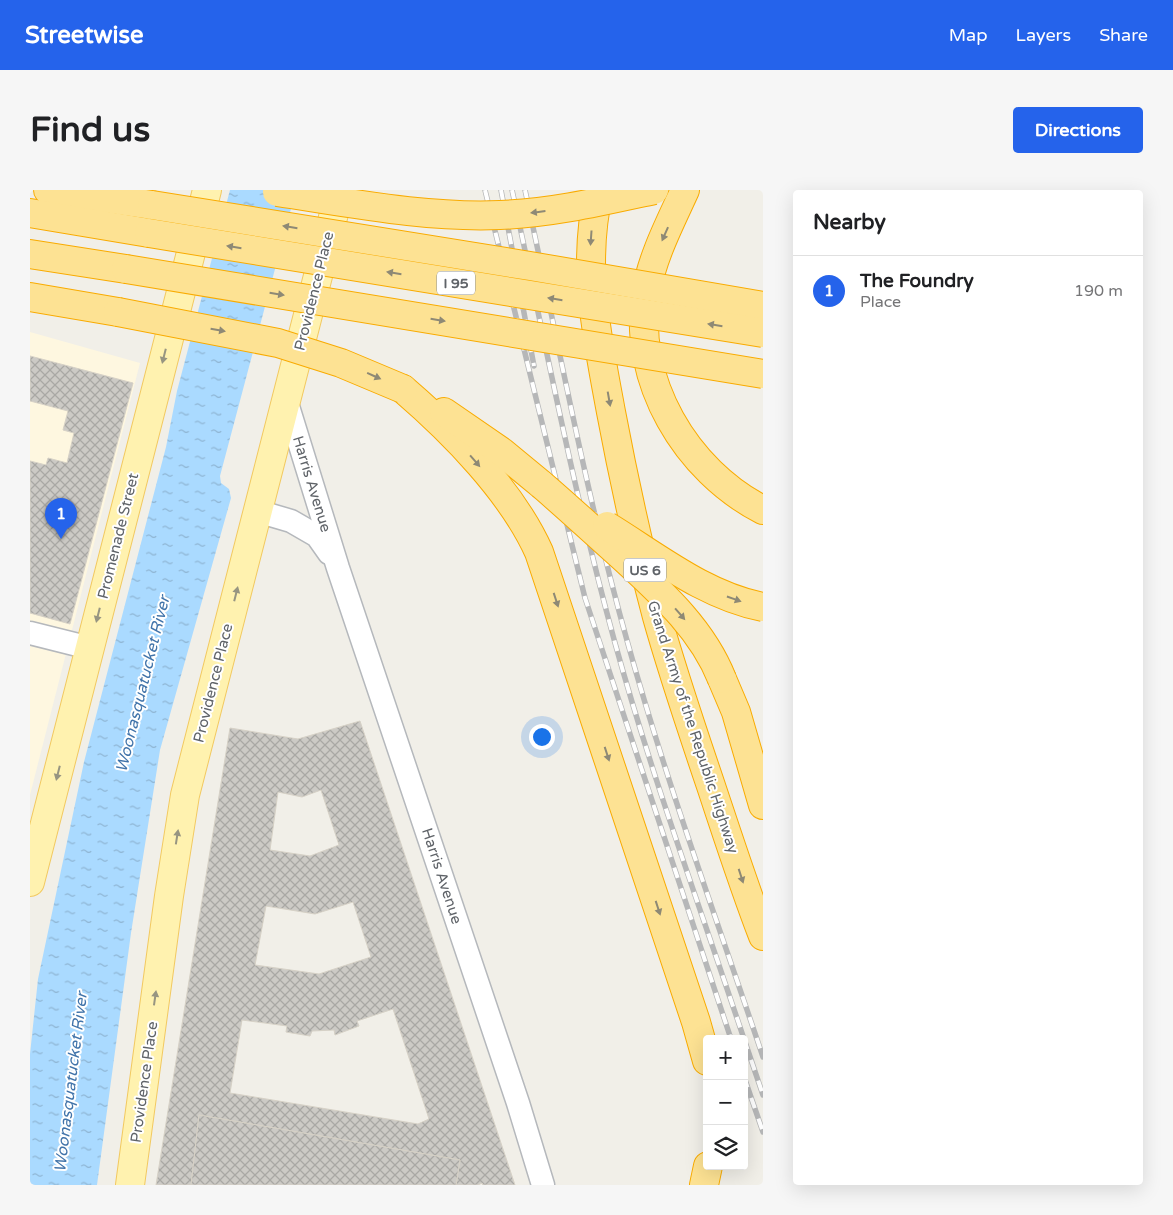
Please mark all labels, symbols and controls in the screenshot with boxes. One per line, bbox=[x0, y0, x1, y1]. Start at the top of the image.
text: Streetwise bbox=[25, 21, 144, 50]
text: Map bbox=[949, 24, 988, 46]
text: Layers bbox=[1016, 24, 1071, 46]
text: Share bbox=[1099, 24, 1148, 46]
button: Directions bbox=[1013, 107, 1143, 153]
text: Find us bbox=[30, 109, 150, 151]
one-way arrow bbox=[529, 208, 545, 216]
text: Nearby bbox=[813, 210, 886, 235]
one-way arrow bbox=[281, 223, 297, 231]
one-way arrow bbox=[661, 227, 669, 241]
street label: Providence Place bbox=[290, 230, 338, 352]
one-way arrow bbox=[587, 230, 595, 246]
one-way arrow bbox=[225, 242, 241, 250]
one-way arrow bbox=[386, 269, 402, 277]
text: The Foundry bbox=[860, 270, 974, 292]
road number: I 95 bbox=[437, 272, 475, 295]
text: 1 bbox=[824, 281, 834, 301]
text: 190 m bbox=[1074, 281, 1123, 301]
one-way arrow bbox=[270, 291, 286, 299]
text: Place bbox=[860, 292, 901, 312]
one-way arrow bbox=[546, 295, 562, 303]
one-way arrow bbox=[430, 317, 446, 325]
one-way arrow bbox=[707, 321, 723, 329]
one-way arrow bbox=[210, 327, 226, 335]
one-way arrow bbox=[160, 348, 168, 363]
one-way arrow bbox=[367, 372, 381, 380]
one-way arrow bbox=[605, 391, 613, 407]
street label: Harris Avenue bbox=[289, 434, 335, 534]
one-way arrow bbox=[469, 454, 481, 466]
street label: Promenade Street bbox=[94, 471, 142, 601]
pin: 1 bbox=[45, 498, 77, 539]
road number: US 6 bbox=[624, 558, 666, 582]
one-way arrow bbox=[232, 587, 240, 602]
water label: Woonasquatucket River bbox=[111, 592, 175, 775]
one-way arrow bbox=[553, 592, 560, 607]
one-way arrow bbox=[727, 596, 742, 603]
street label: Grand Army of the Republic Highway bbox=[644, 598, 742, 856]
one-way arrow bbox=[675, 607, 686, 620]
one-way arrow bbox=[94, 608, 102, 623]
street label: Providence Place bbox=[189, 622, 237, 744]
your location bbox=[529, 724, 555, 750]
one-way arrow bbox=[603, 747, 611, 762]
one-way arrow bbox=[54, 765, 62, 780]
street label: Harris Avenue bbox=[418, 826, 466, 926]
one-way arrow bbox=[174, 829, 182, 845]
one-way arrow bbox=[737, 868, 745, 883]
one-way arrow bbox=[654, 901, 662, 916]
water label: Woonasquatucket River bbox=[50, 989, 92, 1173]
one-way arrow bbox=[151, 990, 159, 1006]
street label: Providence Place bbox=[127, 1020, 161, 1144]
map controls bbox=[703, 1035, 748, 1170]
button: + bbox=[703, 1035, 748, 1080]
button: − bbox=[703, 1080, 748, 1125]
button: layers bbox=[703, 1125, 748, 1170]

